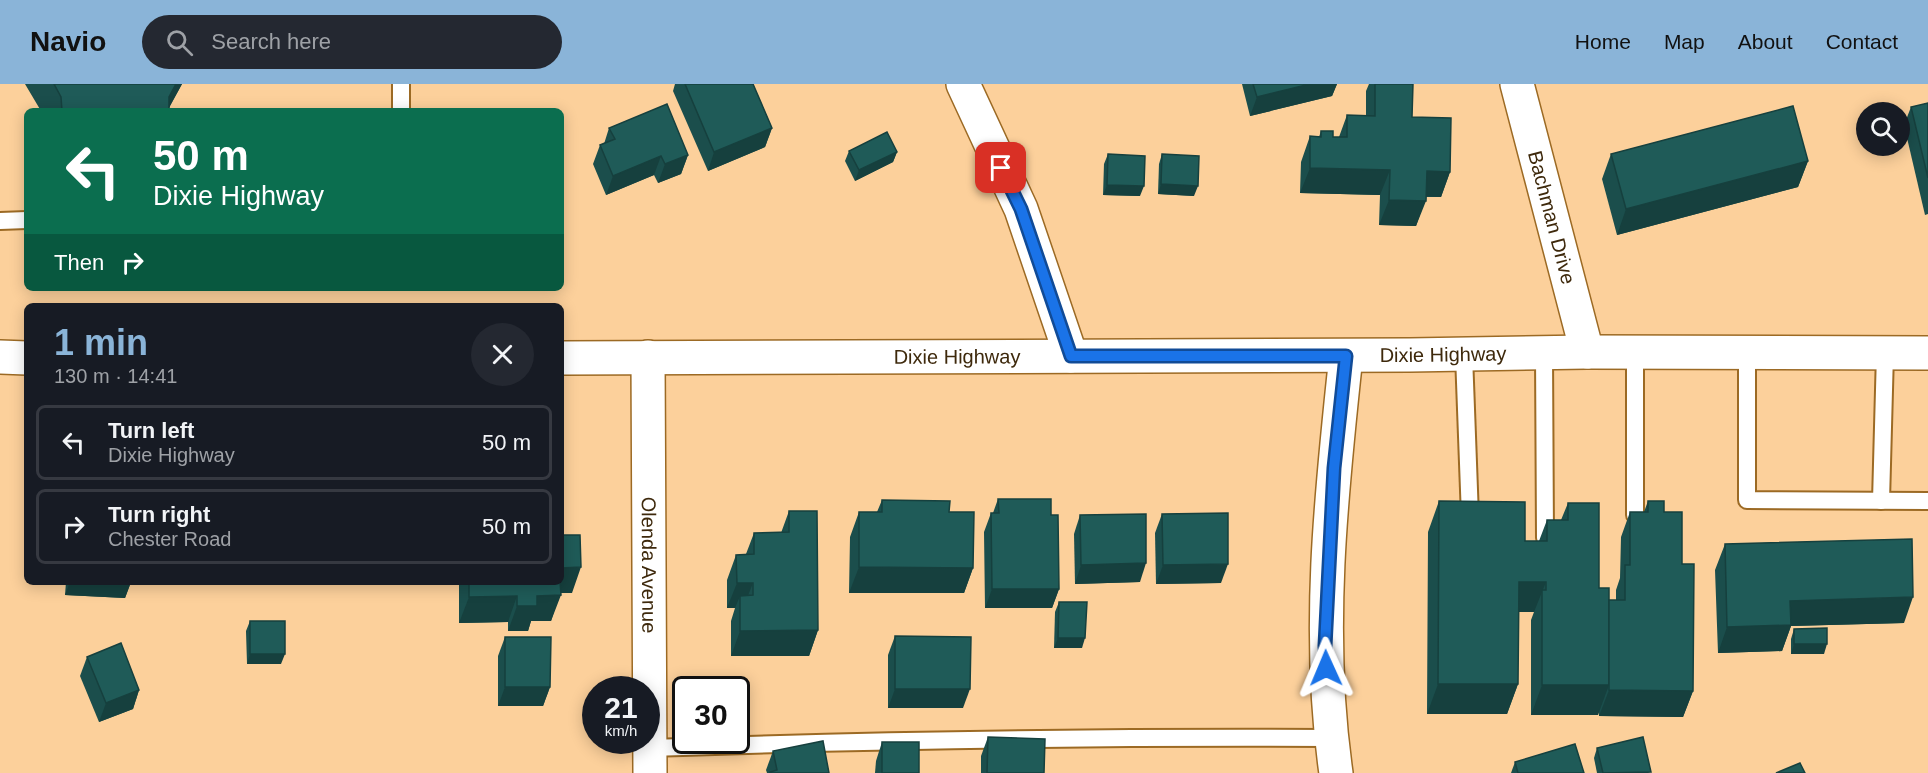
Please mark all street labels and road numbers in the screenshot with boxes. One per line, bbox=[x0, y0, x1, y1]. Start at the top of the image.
street label: Bachman Drive bbox=[1524, 149, 1580, 286]
street label: Dixie Highway bbox=[1380, 342, 1507, 366]
street label: Dixie Highway bbox=[894, 345, 1020, 368]
street label: Olenda Avenue bbox=[638, 497, 660, 633]

